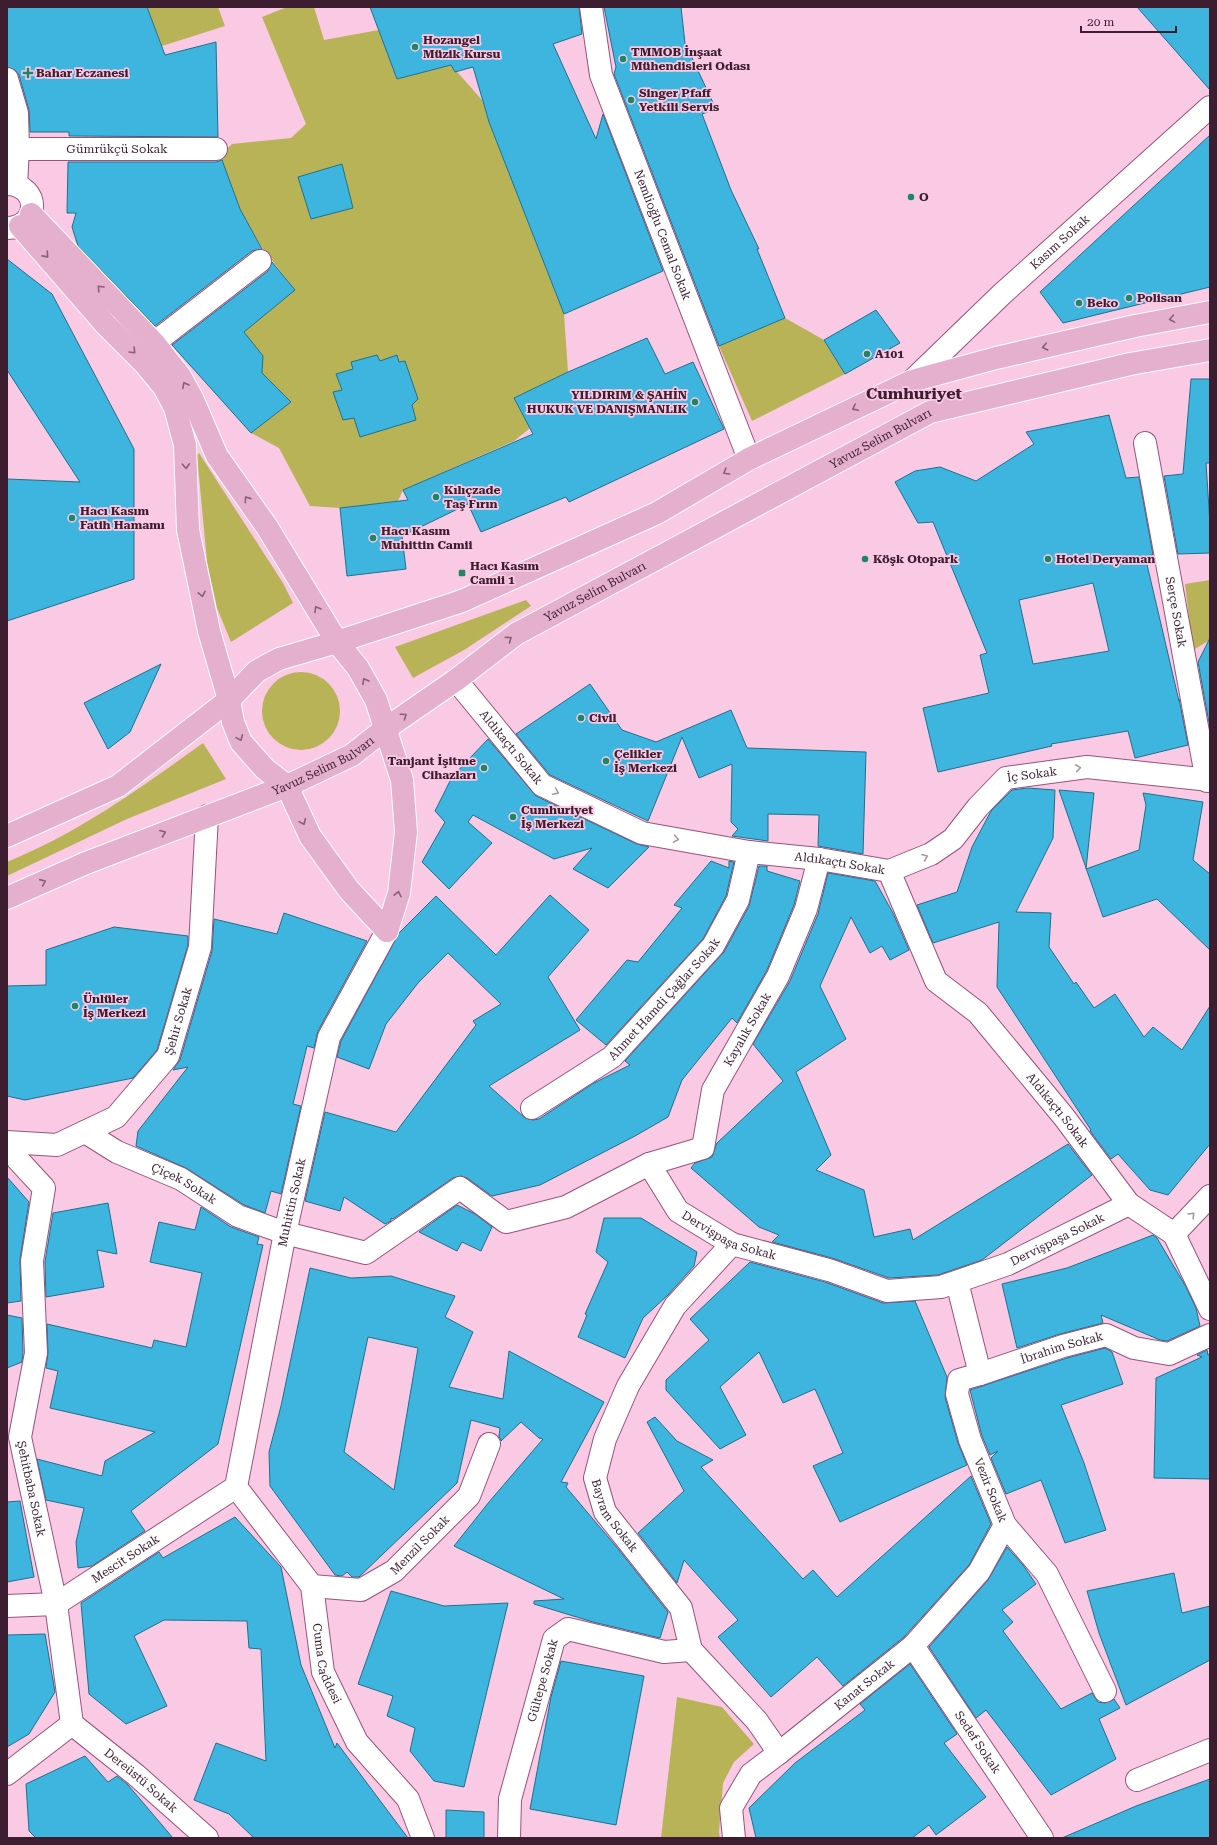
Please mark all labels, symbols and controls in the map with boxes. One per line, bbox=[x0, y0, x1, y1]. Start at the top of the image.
scale bar bbox=[1081, 8, 1176, 34]
text: 20 m bbox=[1087, 15, 1114, 29]
place label: Hozangel Müzik Kursu bbox=[423, 33, 500, 61]
marker: Hozangel Müzik Kursu bbox=[410, 42, 420, 52]
place label: TMMOB İnşaat Mühendisleri Odası bbox=[631, 45, 750, 73]
marker: TMMOB İnşaat Mühendisleri Odası bbox=[618, 54, 628, 64]
place label: Bahar Eczanesi bbox=[36, 66, 129, 80]
marker: Bahar Eczanesi bbox=[23, 68, 33, 78]
place label: Singer Pfaff Yetkili Servis bbox=[639, 86, 719, 114]
marker: Singer Pfaff Yetkili Servis bbox=[626, 95, 636, 105]
street label: Gümrükçü Sokak bbox=[66, 142, 168, 156]
street label: Nemlioğlu Cemal Sokak bbox=[631, 168, 694, 302]
place label: O bbox=[919, 190, 929, 204]
marker: O bbox=[906, 192, 916, 202]
street label: Kasım Sokak bbox=[1027, 211, 1093, 272]
one-way arrow bbox=[41, 251, 48, 258]
one-way arrow bbox=[97, 285, 105, 293]
place label: Polisan bbox=[1137, 291, 1182, 305]
marker: Polisan bbox=[1124, 293, 1134, 303]
place label: Beko bbox=[1087, 296, 1119, 310]
marker: Beko bbox=[1074, 298, 1084, 308]
one-way arrow bbox=[1169, 315, 1175, 323]
one-way arrow bbox=[1041, 342, 1048, 350]
one-way arrow bbox=[128, 347, 136, 354]
place label: A101 bbox=[875, 347, 904, 361]
marker: A101 bbox=[862, 349, 872, 359]
one-way arrow bbox=[183, 382, 190, 390]
district label: Cumhuriyet bbox=[866, 384, 963, 403]
place label: YILDIRIM & ŞAHİN HUKUK VE DANIŞMANLIK bbox=[527, 388, 688, 416]
marker: YILDIRIM & ŞAHİN HUKUK VE DANIŞMANLIK bbox=[690, 397, 700, 407]
one-way arrow bbox=[852, 403, 859, 411]
street label: Yavuz Selim Bulvarı bbox=[827, 406, 934, 472]
one-way arrow bbox=[182, 463, 190, 469]
one-way arrow bbox=[723, 468, 730, 475]
place label: Kılıçzade Taş Fırın bbox=[444, 483, 501, 511]
marker: Kılıçzade Taş Fırın bbox=[431, 492, 441, 502]
one-way arrow bbox=[244, 496, 252, 503]
place label: Hacı Kasım Fatih Hamamı bbox=[80, 504, 165, 532]
marker: Hacı Kasım Fatih Hamamı bbox=[67, 513, 77, 523]
place label: Hacı Kasım Muhittin Camii bbox=[381, 524, 472, 552]
marker: Hacı Kasım Muhittin Camii bbox=[368, 533, 378, 543]
place label: Köşk Otopark bbox=[873, 552, 959, 566]
place label: Hotel Deryaman bbox=[1056, 552, 1155, 566]
marker: Köşk Otopark bbox=[860, 554, 870, 564]
marker: Hotel Deryaman bbox=[1043, 554, 1053, 564]
place label: Hacı Kasım Camii 1 bbox=[470, 559, 540, 587]
street label: Yavuz Selim Bulvarı bbox=[541, 559, 648, 625]
marker: Hacı Kasım Camii 1 bbox=[457, 568, 467, 578]
street label: Serçe Sokak bbox=[1163, 576, 1189, 649]
one-way arrow bbox=[197, 591, 205, 598]
one-way arrow bbox=[314, 606, 321, 613]
one-way arrow bbox=[505, 637, 512, 644]
one-way arrow bbox=[363, 678, 370, 685]
street label: Aldıkaçtı Sokak bbox=[477, 707, 546, 788]
place label: Civil bbox=[589, 711, 617, 725]
one-way arrow bbox=[400, 713, 407, 721]
marker: Civil bbox=[576, 713, 586, 723]
one-way arrow bbox=[235, 733, 243, 741]
street label: Yavuz Selim Bulvarı bbox=[270, 733, 377, 798]
place label: Çelikler İş Merkezi bbox=[614, 747, 677, 775]
place label: Tanjant İşitme Cihazları bbox=[388, 754, 476, 782]
marker: Çelikler İş Merkezi bbox=[601, 756, 611, 766]
marker: Tanjant İşitme Cihazları bbox=[479, 763, 489, 773]
street label: İç Sokak bbox=[1006, 764, 1058, 785]
one-way arrow bbox=[1074, 764, 1081, 773]
one-way arrow bbox=[551, 787, 559, 795]
place label: Cumhuriyet İş Merkezi bbox=[521, 803, 593, 831]
marker: Cumhuriyet İş Merkezi bbox=[508, 812, 518, 822]
one-way arrow bbox=[299, 818, 307, 825]
one-way arrow bbox=[158, 830, 166, 838]
one-way arrow bbox=[673, 834, 679, 843]
street label: Aldıkaçtı Sokak bbox=[794, 850, 887, 877]
one-way arrow bbox=[922, 853, 929, 861]
one-way arrow bbox=[39, 879, 46, 887]
one-way arrow bbox=[393, 891, 401, 897]
street label: Ahmet Hamdi Çağlar Sokak bbox=[606, 935, 723, 1063]
street label: Şehir Sokak bbox=[162, 985, 195, 1057]
street label: Kayalık Sokak bbox=[721, 990, 774, 1069]
place label: Ünlüler İş Merkezi bbox=[83, 992, 146, 1020]
marker: Ünlüler İş Merkezi bbox=[70, 1001, 80, 1011]
street label: Aldıkaçtı Sokak bbox=[1023, 1070, 1092, 1151]
street label: Muhittin Sokak bbox=[275, 1156, 309, 1248]
street label: Çiçek Sokak bbox=[149, 1160, 220, 1208]
street label: Dervişpaşa Sokak bbox=[679, 1208, 778, 1263]
street label: Dervişpaşa Sokak bbox=[1008, 1210, 1107, 1269]
one-way arrow bbox=[1187, 1212, 1195, 1220]
street label: İbrahim Sokak bbox=[1019, 1329, 1105, 1367]
street label: Şehitbaba Sokak bbox=[14, 1439, 48, 1538]
street label: Vezir Sokak bbox=[971, 1456, 1010, 1525]
street label: Bayram Sokak bbox=[589, 1477, 641, 1555]
street label: Menzil Sokak bbox=[387, 1512, 453, 1578]
street label: Mescit Sokak bbox=[89, 1531, 162, 1586]
street label: Cuma Caddesi bbox=[310, 1622, 344, 1706]
street label: Gültepe Sokak bbox=[525, 1637, 561, 1724]
street label: Kanat Sokak bbox=[832, 1656, 898, 1713]
street label: Sedef Sokak bbox=[952, 1708, 1004, 1777]
street label: Dereüstü Sokak bbox=[101, 1745, 181, 1816]

